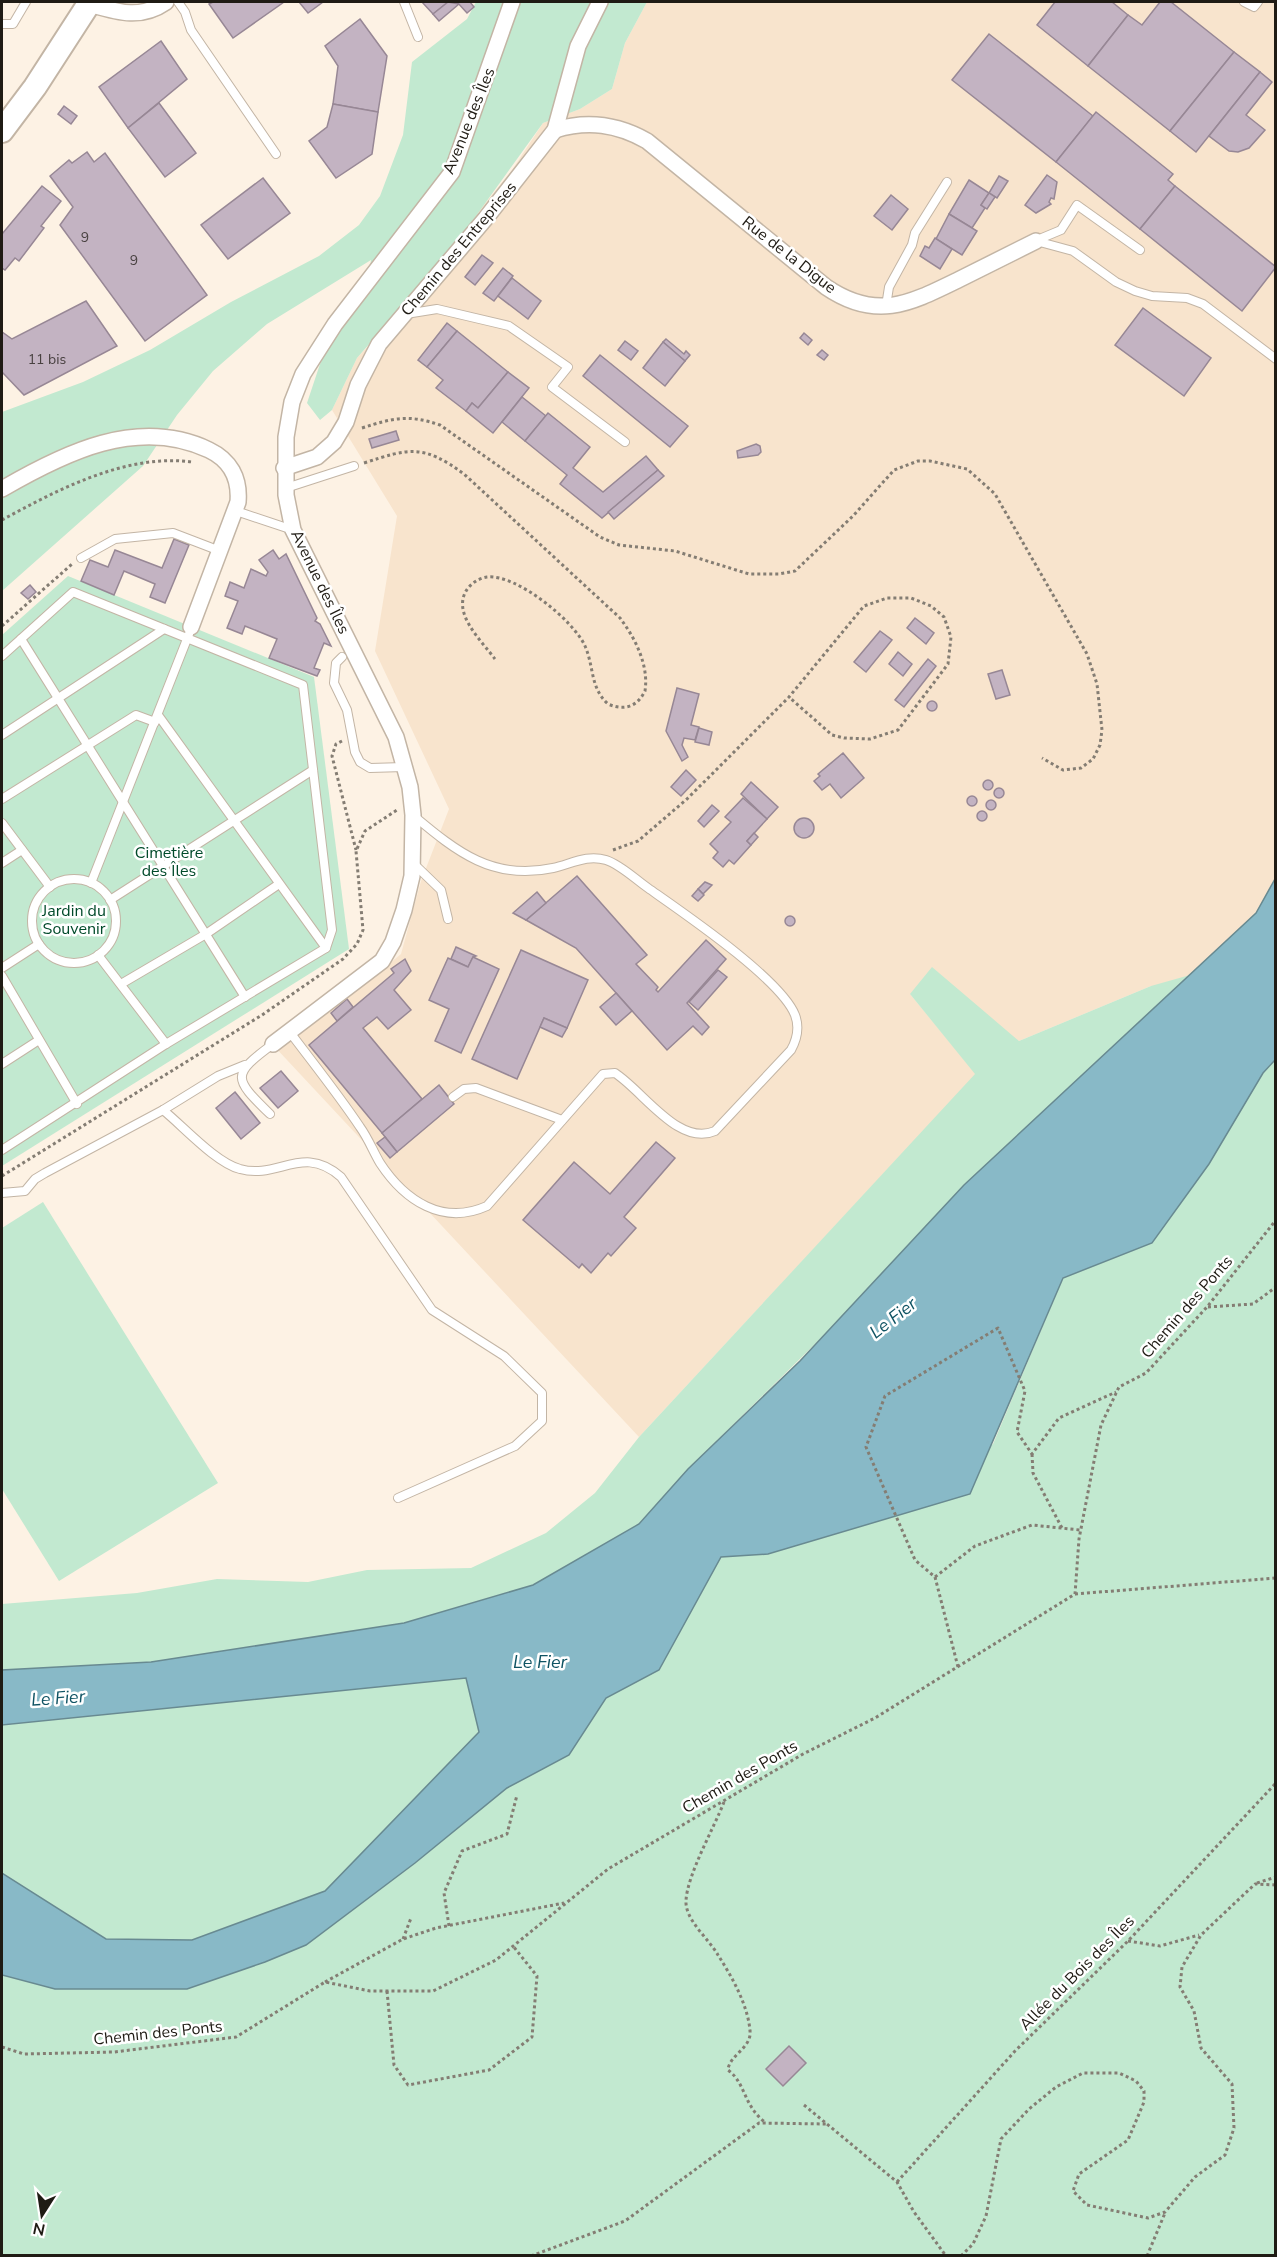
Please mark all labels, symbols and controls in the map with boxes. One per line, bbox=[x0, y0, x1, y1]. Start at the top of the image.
street label: Avenue des Îles bbox=[438, 64, 500, 178]
street label: Chemin des Entreprises bbox=[396, 177, 522, 321]
street label: Rue de la Digue bbox=[737, 211, 841, 299]
house number: 9 bbox=[81, 228, 89, 247]
house number: 9 bbox=[130, 251, 138, 270]
house number: 11 bis bbox=[28, 350, 67, 369]
street label: Avenue des Îles bbox=[285, 526, 355, 638]
park label: Cimetière des Îles bbox=[135, 842, 203, 882]
park label: Jardin du Souvenir bbox=[41, 900, 106, 940]
street label: Chemin des Ponts bbox=[1136, 1251, 1238, 1363]
water label: Le Fier bbox=[864, 1292, 922, 1344]
water label: Le Fier bbox=[513, 1650, 568, 1674]
water label: Le Fier bbox=[30, 1684, 86, 1712]
street label: Chemin des Ponts bbox=[678, 1735, 802, 1819]
street label: Allée du Bois des Îles bbox=[1015, 1911, 1139, 2035]
street label: Chemin des Ponts bbox=[92, 2015, 224, 2051]
north arrow bbox=[12, 2185, 72, 2245]
text: N bbox=[31, 2217, 47, 2241]

